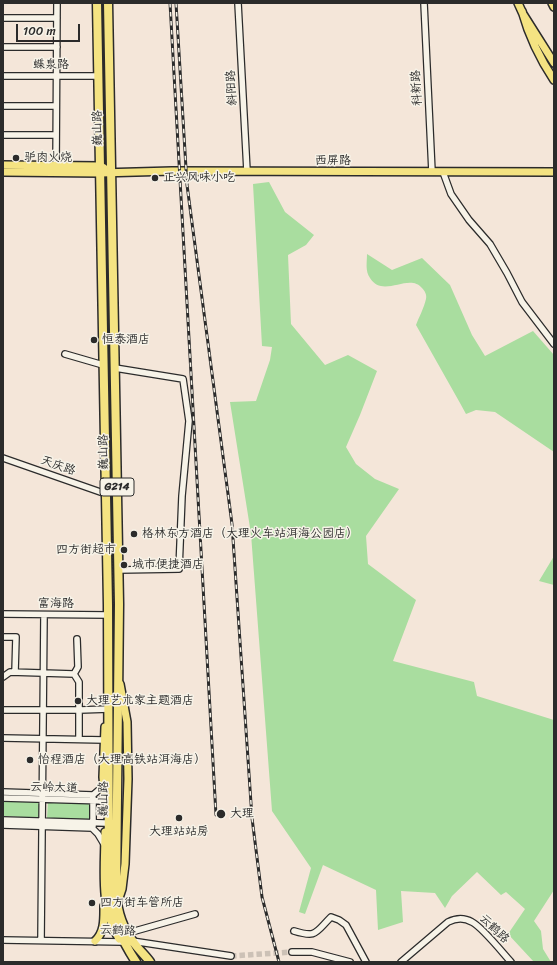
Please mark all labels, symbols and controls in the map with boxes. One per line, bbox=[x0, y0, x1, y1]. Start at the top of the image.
scale bar bbox=[18, 16, 82, 42]
text: 100 m bbox=[23, 20, 56, 42]
street label: 蝶泉路 bbox=[33, 58, 69, 72]
street label: 斜阳路 bbox=[224, 70, 240, 106]
street label: 科新路 bbox=[409, 70, 425, 106]
street label: 巍山路 bbox=[90, 110, 106, 146]
place label: 驴肉火烧 bbox=[24, 151, 72, 165]
marker: 驴肉火烧 bbox=[11, 153, 21, 163]
street label: 西屏路 bbox=[315, 154, 351, 168]
place label: 正兴风味小吃 bbox=[163, 171, 235, 185]
marker: 正兴风味小吃 bbox=[150, 173, 160, 183]
place label: 恒泰酒店 bbox=[102, 333, 150, 347]
marker: 恒泰酒店 bbox=[89, 335, 99, 345]
street label: 巍山路 bbox=[96, 434, 112, 470]
street label: 天庆路 bbox=[39, 453, 77, 479]
road number: G214 bbox=[100, 478, 134, 496]
place label: 格林东方酒店（大理火车站洱海公园店） bbox=[142, 527, 358, 541]
marker: 格林东方酒店（大理火车站洱海公园店） bbox=[129, 529, 139, 539]
place label: 四方街超市 bbox=[56, 543, 116, 557]
marker: 四方街超市 bbox=[119, 545, 129, 555]
place label: 城市便捷酒店 bbox=[132, 558, 204, 572]
marker: 城市便捷酒店 bbox=[119, 560, 129, 570]
street label: 富海路 bbox=[38, 597, 74, 611]
place label: 大理艺术家主题酒店 bbox=[86, 694, 194, 708]
marker: 大理艺术家主题酒店 bbox=[73, 696, 83, 706]
place label: 怡程酒店（大理高铁站洱海店） bbox=[38, 753, 206, 767]
marker: 怡程酒店（大理高铁站洱海店） bbox=[25, 755, 35, 765]
street label: 云岭大道 bbox=[30, 780, 78, 796]
street label: 巍山路 bbox=[96, 781, 112, 817]
place label: 大理 bbox=[230, 807, 254, 821]
marker: 大理 bbox=[215, 808, 227, 820]
marker: 大理站站房 bbox=[174, 813, 184, 823]
place label: 大理站站房 bbox=[149, 825, 209, 839]
place label: 四方街车管所店 bbox=[100, 896, 184, 910]
marker: 四方街车管所店 bbox=[87, 898, 97, 908]
street label: 云鹤路 bbox=[476, 911, 512, 947]
street label: 云鹤路 bbox=[100, 923, 136, 939]

